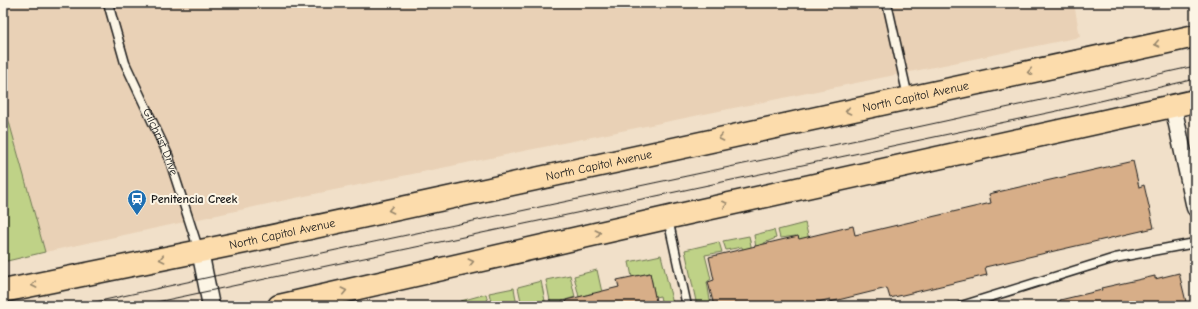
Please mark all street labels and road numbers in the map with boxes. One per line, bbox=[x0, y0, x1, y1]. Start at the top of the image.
street label: North Capitol Avenue bbox=[861, 78, 970, 115]
street label: Gilchrist Drive bbox=[140, 106, 181, 177]
street label: North Capitol Avenue bbox=[544, 147, 653, 184]
street label: North Capitol Avenue bbox=[228, 216, 337, 252]

